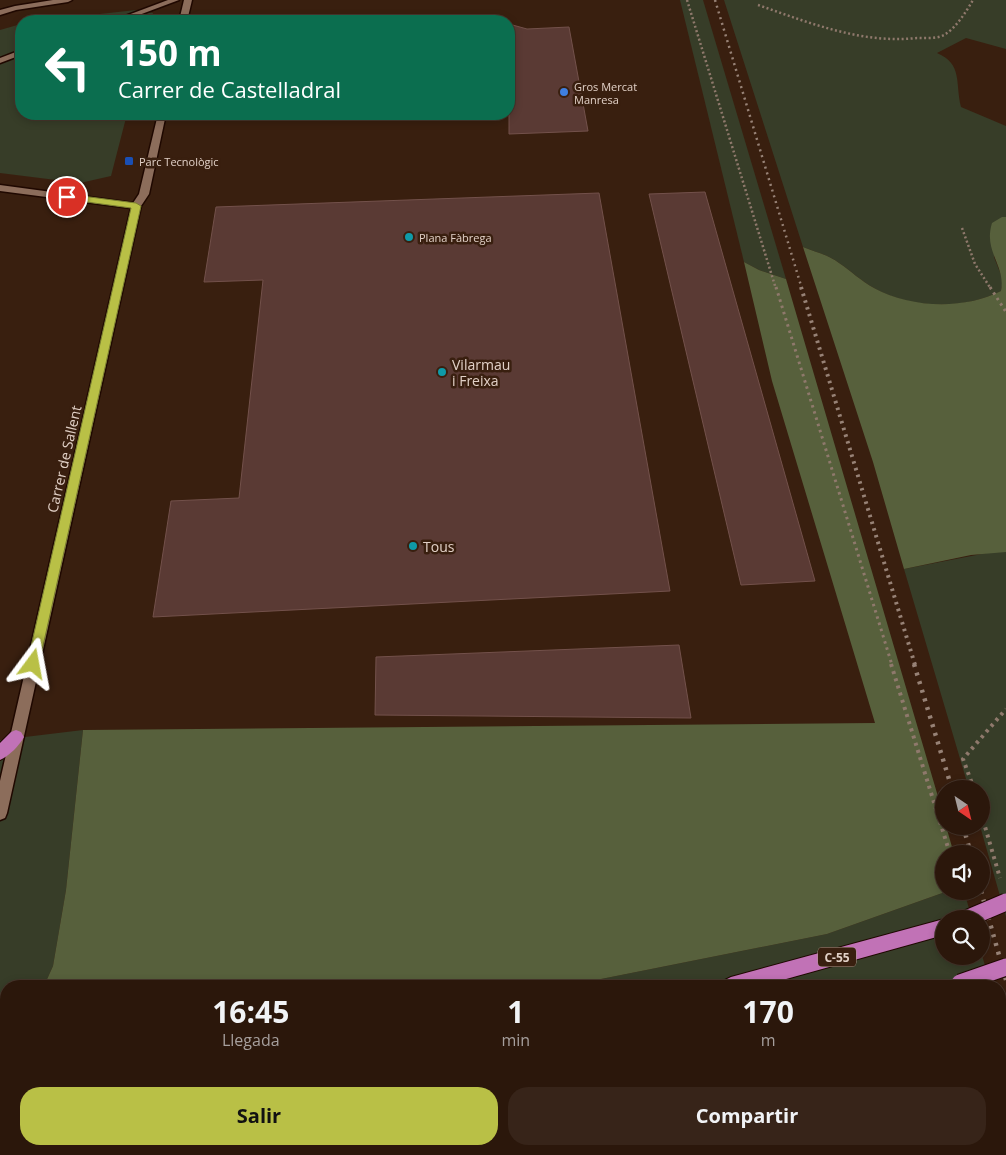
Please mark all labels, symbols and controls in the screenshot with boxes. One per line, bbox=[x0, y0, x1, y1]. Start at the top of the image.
text: 150 m bbox=[118, 29, 222, 76]
icon: left bbox=[35, 35, 100, 100]
text: Carrer de Castelladral bbox=[118, 74, 341, 104]
place label: Gros Mercat Manresa bbox=[574, 79, 637, 107]
marker: Gros Mercat Manresa bbox=[558, 86, 570, 98]
place label: Parc Tecnològic bbox=[139, 154, 219, 169]
marker: Parc Tecnològic bbox=[123, 155, 135, 167]
pin bbox=[46, 176, 88, 218]
icon: arrive bbox=[53, 183, 81, 211]
place label: Plana Fàbrega bbox=[419, 230, 492, 245]
marker: Plana Fàbrega bbox=[403, 231, 415, 243]
place label: Vilarmau i Freixa bbox=[452, 355, 510, 390]
marker: Vilarmau i Freixa bbox=[436, 366, 448, 378]
street label: Carrer de Sallent bbox=[42, 404, 86, 514]
place label: Tous bbox=[423, 537, 455, 556]
marker: Tous bbox=[407, 540, 419, 552]
position arrow bbox=[6.0, 637, 58.0, 689]
north arrow bbox=[935, 780, 990, 835]
map controls bbox=[935, 780, 990, 965]
button: sound bbox=[935, 845, 990, 900]
button: search bbox=[935, 910, 990, 965]
road number: C-55 bbox=[818, 948, 856, 966]
text: 16:45 bbox=[212, 991, 289, 1032]
text: 1 bbox=[507, 991, 524, 1032]
text: 170 bbox=[742, 991, 794, 1032]
text: Llegada bbox=[222, 1029, 280, 1051]
text: min bbox=[502, 1029, 530, 1051]
text: m bbox=[761, 1029, 776, 1051]
button: Salir bbox=[20, 1087, 498, 1145]
button: Compartir bbox=[508, 1087, 986, 1145]

